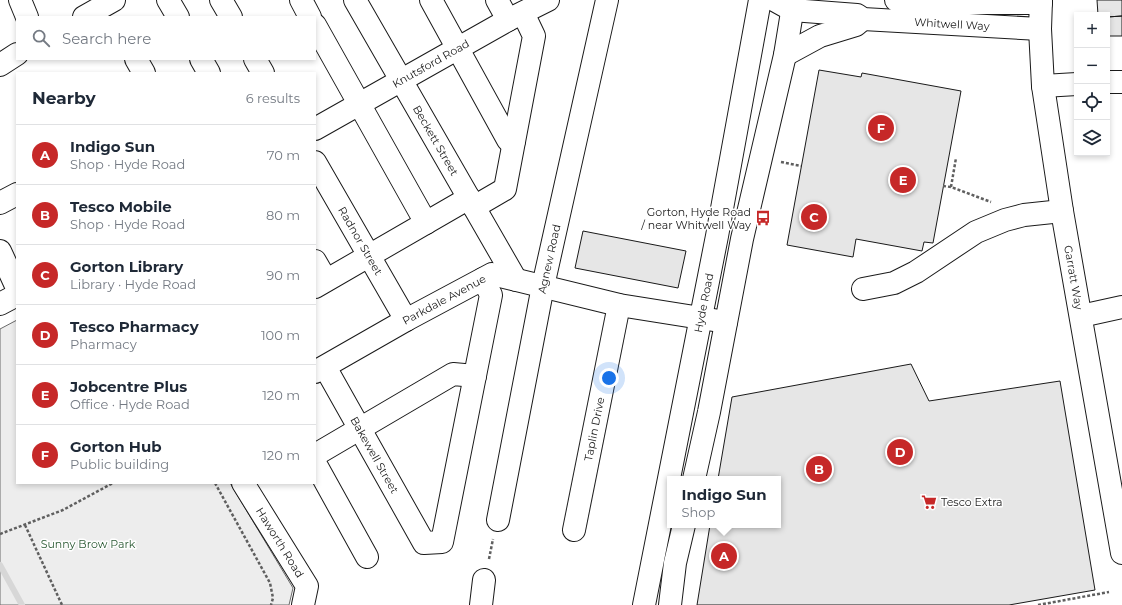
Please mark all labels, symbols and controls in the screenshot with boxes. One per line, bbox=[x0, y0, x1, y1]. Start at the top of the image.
map controls bbox=[1074, 12, 1110, 156]
button: + bbox=[1074, 12, 1110, 48]
street label: Whitwell Way bbox=[914, 15, 990, 33]
search box bbox=[16, 16, 316, 60]
icon: search bbox=[30, 27, 52, 49]
text: Search here bbox=[62, 29, 151, 48]
street label: Knutsford Road bbox=[390, 36, 472, 91]
button: − bbox=[1074, 48, 1110, 84]
button: locate bbox=[1074, 84, 1110, 120]
text: Nearby bbox=[32, 88, 96, 108]
text: 6 results bbox=[246, 90, 300, 106]
street label: Beckett Street bbox=[410, 103, 462, 179]
pin: F bbox=[868, 113, 894, 143]
button: layers bbox=[1074, 120, 1110, 156]
text: Indigo Sun bbox=[70, 137, 155, 156]
text: A bbox=[40, 147, 50, 163]
text: 70 m bbox=[267, 147, 300, 163]
text: Shop · Hyde Road bbox=[70, 156, 185, 172]
pin: E bbox=[890, 165, 916, 195]
text: Tesco Mobile bbox=[70, 197, 172, 216]
pin: C bbox=[801, 202, 827, 232]
street label: Radnor Street bbox=[335, 204, 386, 278]
place label: Gorton, Hyde Road / near Whitwell Way bbox=[640, 205, 751, 232]
text: B bbox=[40, 207, 50, 223]
text: 80 m bbox=[266, 207, 300, 223]
bus stop icon: Gorton, Hyde Road / near Whitwell Way bbox=[754, 209, 772, 227]
text: Shop · Hyde Road bbox=[70, 216, 185, 232]
street label: Agnew Road bbox=[535, 223, 564, 295]
street label: Garratt Way bbox=[1061, 244, 1086, 311]
text: Gorton Library bbox=[70, 257, 183, 276]
text: C bbox=[40, 267, 50, 283]
text: 90 m bbox=[266, 267, 300, 283]
street label: Parkdale Avenue bbox=[400, 271, 489, 328]
street label: Hyde Road bbox=[691, 272, 717, 334]
text: Library · Hyde Road bbox=[70, 276, 196, 292]
text: Tesco Pharmacy bbox=[70, 317, 199, 336]
text: D bbox=[40, 327, 50, 343]
text: 100 m bbox=[261, 327, 300, 343]
text: Pharmacy bbox=[70, 336, 137, 352]
your location bbox=[599, 368, 619, 388]
text: Jobcentre Plus bbox=[70, 377, 187, 396]
text: E bbox=[41, 387, 49, 403]
text: 120 m bbox=[262, 387, 300, 403]
street label: Taplin Drive bbox=[581, 395, 608, 462]
text: Office · Hyde Road bbox=[70, 396, 190, 412]
street label: Bakewell Street bbox=[347, 414, 402, 496]
text: Gorton Hub bbox=[70, 437, 162, 456]
pin: D bbox=[887, 437, 913, 467]
text: F bbox=[41, 447, 49, 463]
text: 120 m bbox=[262, 447, 300, 463]
pin: B bbox=[806, 454, 832, 484]
text: Public building bbox=[70, 456, 169, 472]
popup bbox=[667, 476, 781, 528]
text: Indigo Sun bbox=[681, 485, 767, 504]
supermarket icon: Tesco Extra bbox=[920, 493, 938, 511]
place label: Tesco Extra bbox=[941, 495, 1003, 509]
text: Shop bbox=[681, 504, 715, 520]
street label: Haworth Road bbox=[253, 505, 307, 580]
park label: Sunny Brow Park bbox=[41, 537, 136, 551]
pin: A bbox=[711, 541, 737, 571]

